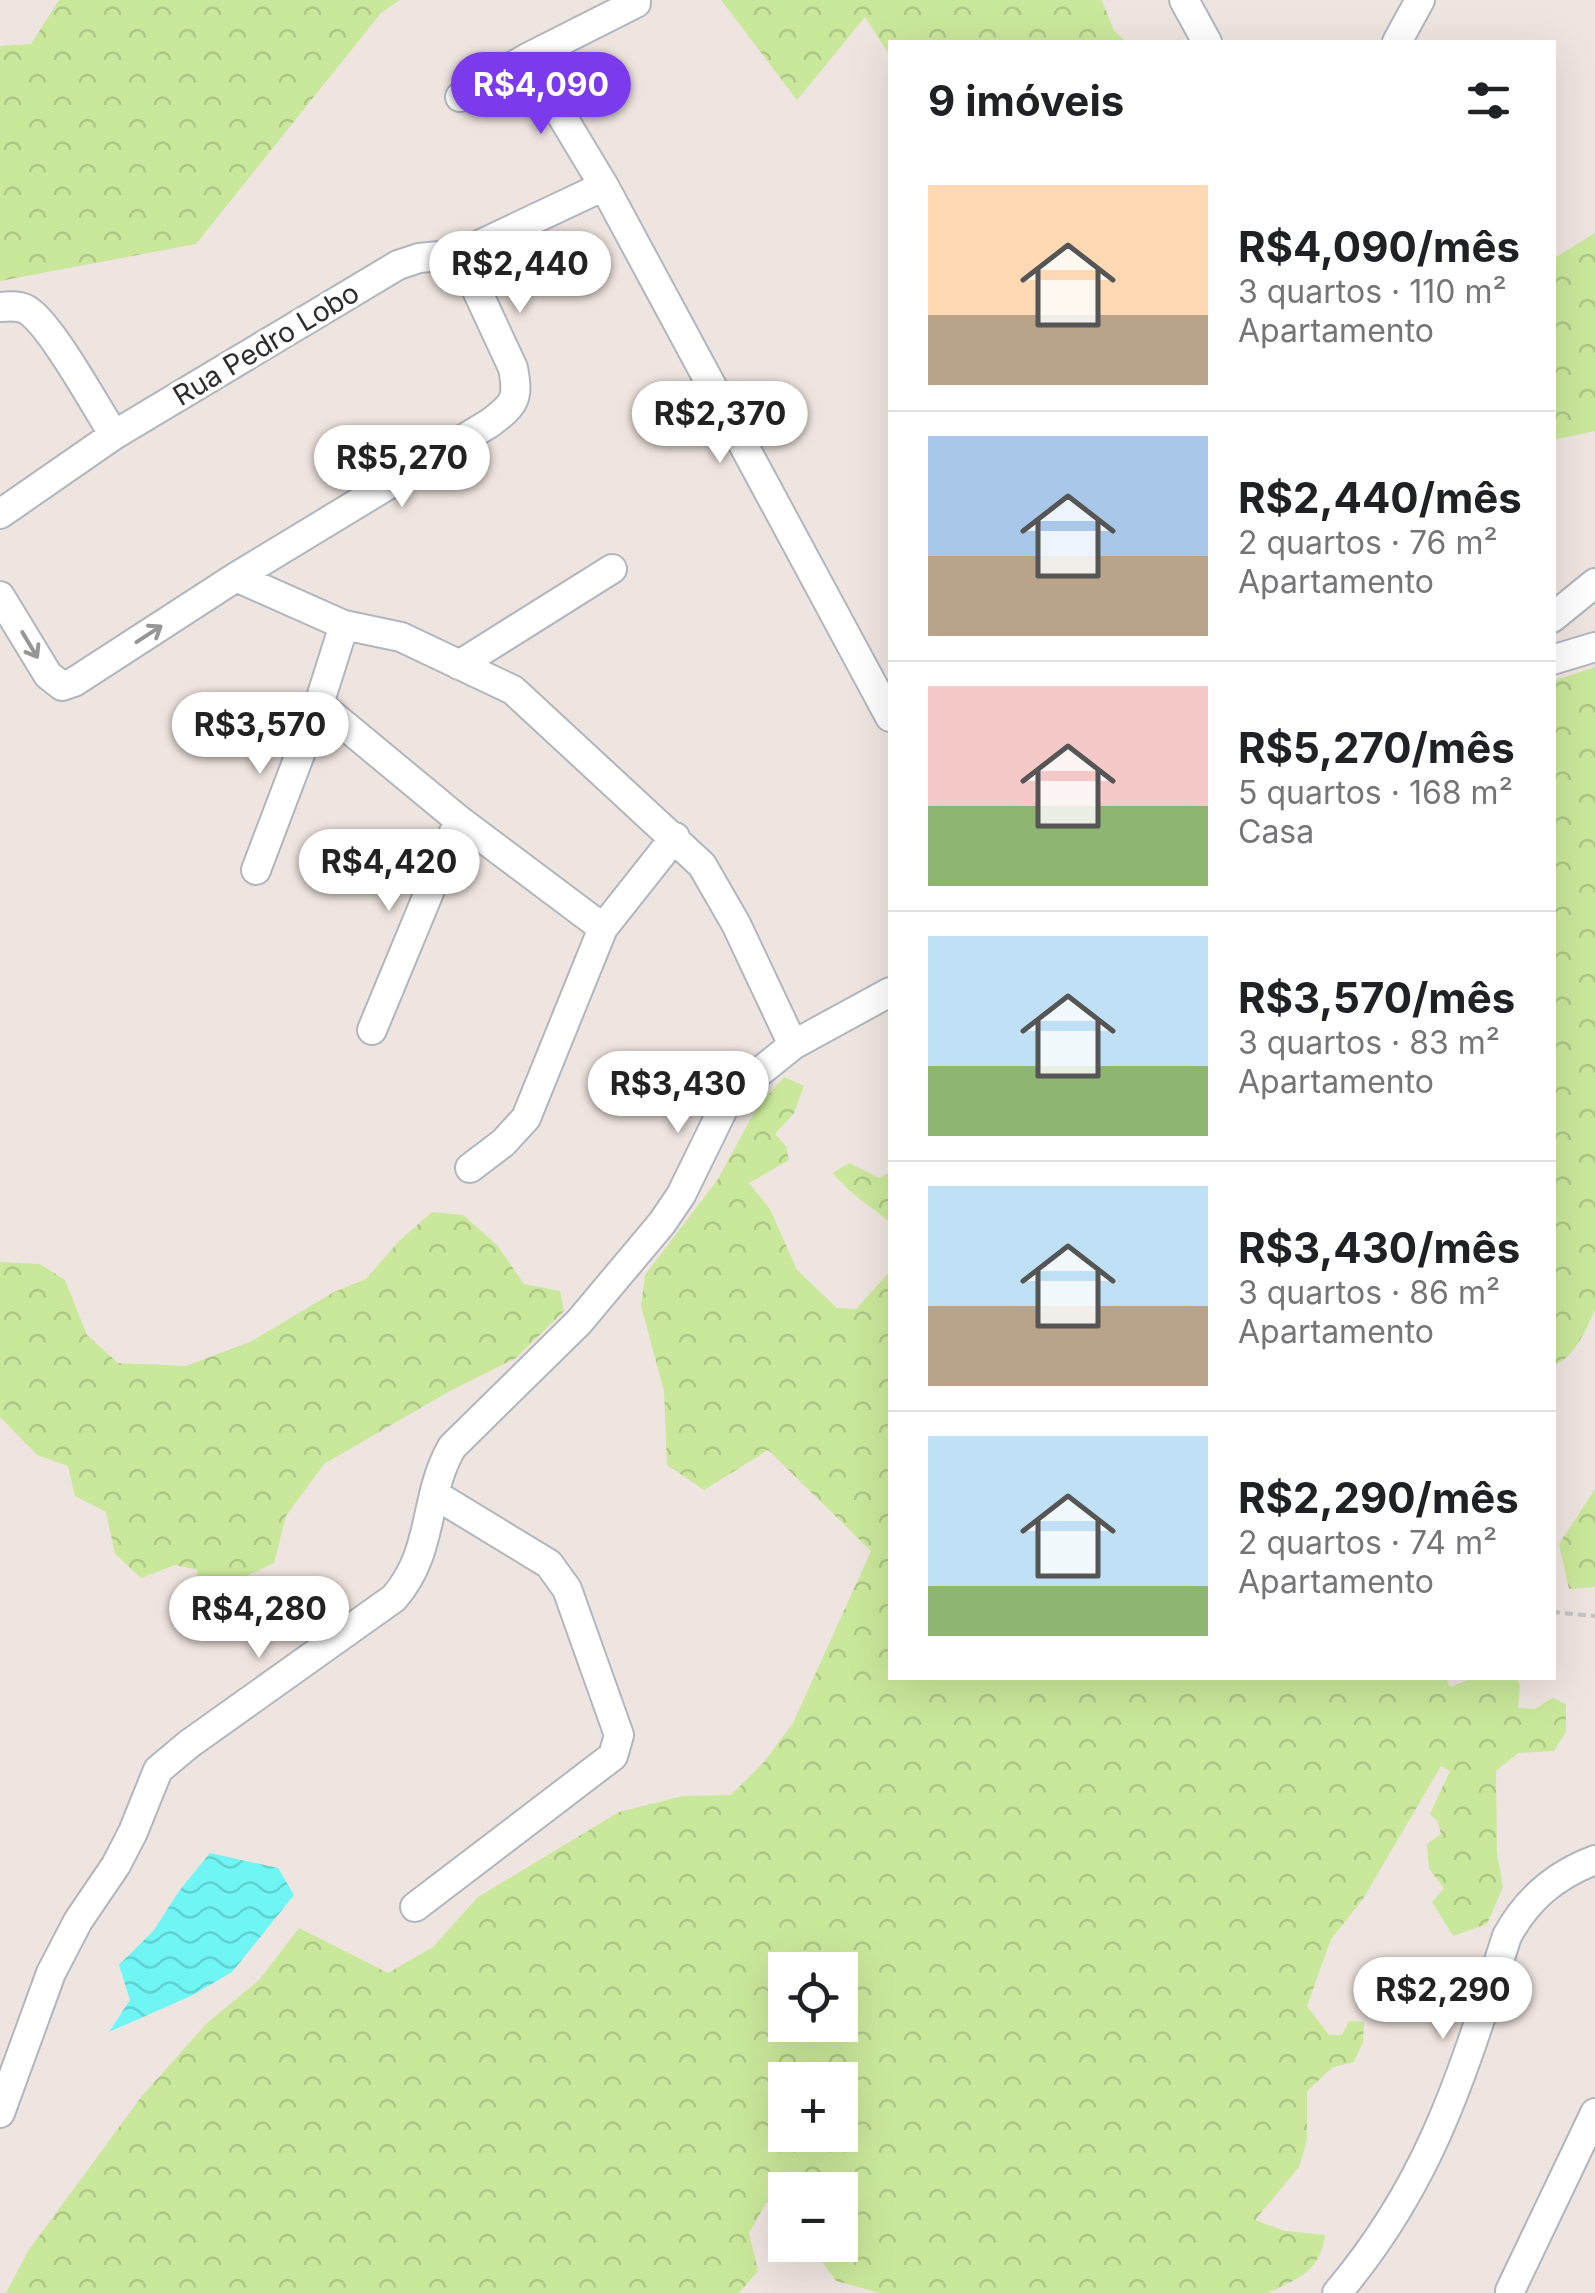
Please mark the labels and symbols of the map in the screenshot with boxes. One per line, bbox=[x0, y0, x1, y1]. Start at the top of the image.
pin: R$4,090 bbox=[449, 52, 633, 137]
pin: R$2,440 bbox=[428, 231, 612, 316]
street label: Rua Pedro Lobo bbox=[167, 275, 365, 413]
pin: R$2,370 bbox=[628, 381, 812, 466]
pin: R$5,270 bbox=[310, 425, 494, 510]
one-way arrow bbox=[134, 624, 162, 645]
one-way arrow bbox=[20, 630, 40, 659]
pin: R$3,570 bbox=[168, 692, 352, 777]
pin: R$4,420 bbox=[297, 829, 481, 914]
pin: R$3,430 bbox=[586, 1051, 770, 1136]
pin: R$4,280 bbox=[167, 1576, 351, 1661]
pin: R$2,290 bbox=[1351, 1957, 1535, 2042]

